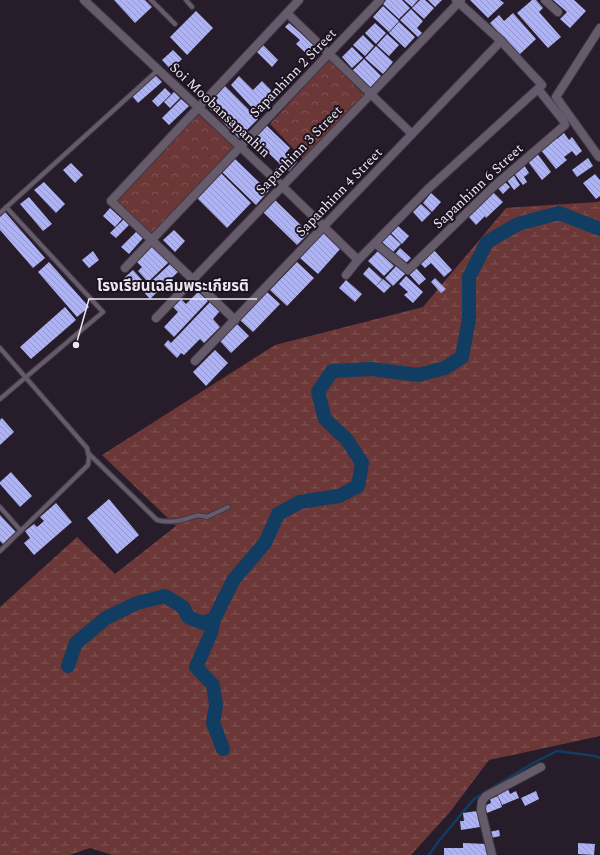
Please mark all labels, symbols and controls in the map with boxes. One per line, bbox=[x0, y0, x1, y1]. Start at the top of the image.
street label: Sapanhinn 2 Street bbox=[245, 24, 341, 122]
street label: Soi Moobansapanhin bbox=[165, 58, 275, 162]
street label: Sapanhinn 3 Street bbox=[251, 101, 347, 199]
street label: Sapanhinn 6 Street bbox=[428, 138, 528, 234]
street label: Sapanhinn 4 Street bbox=[291, 143, 387, 241]
callout: โรงเรียนเฉลิมพระเกียรติ bbox=[89, 272, 257, 299]
text: โรงเรียนเฉลิมพระเกียรติ bbox=[97, 275, 249, 298]

